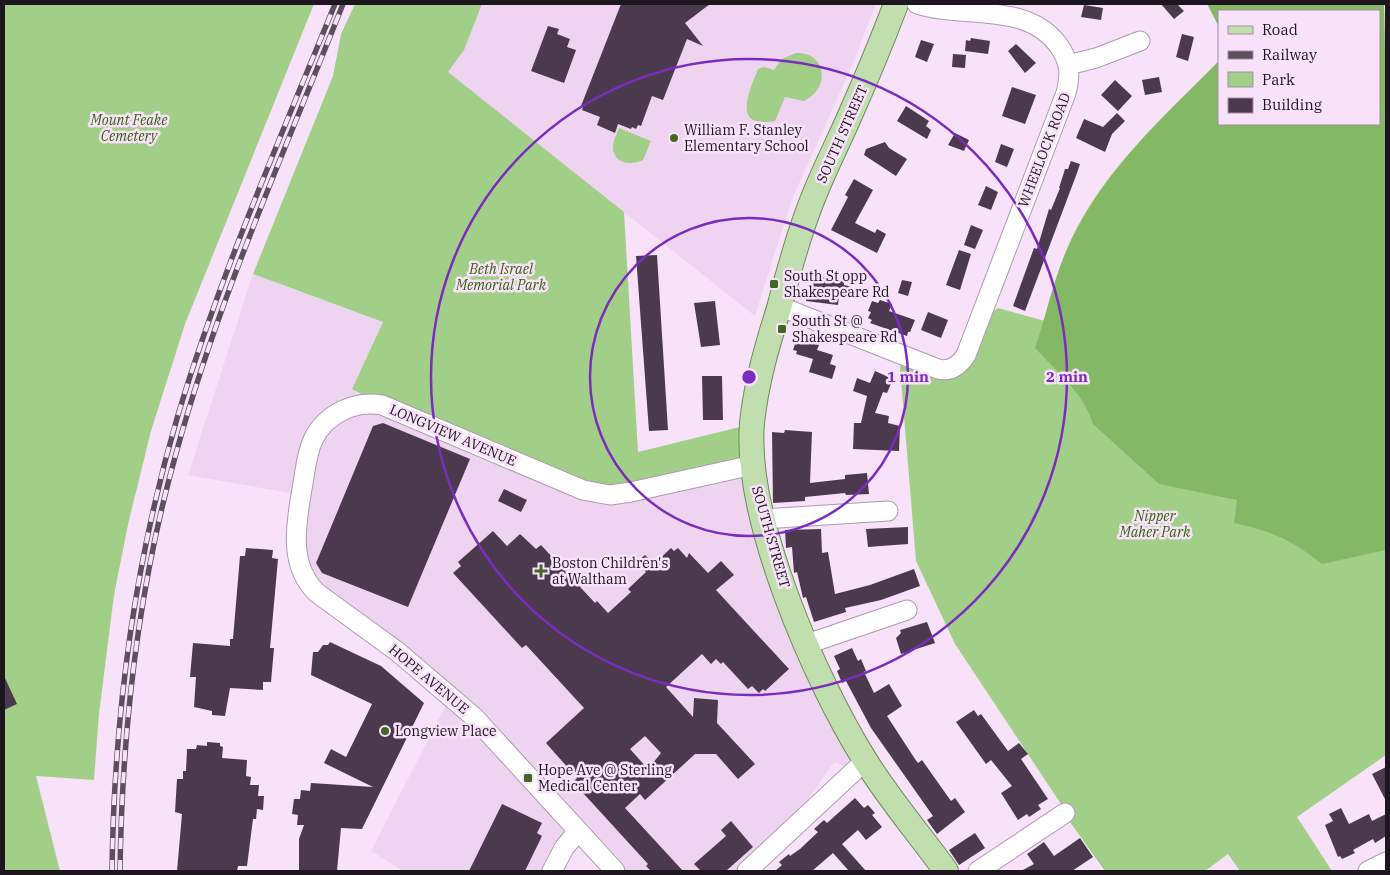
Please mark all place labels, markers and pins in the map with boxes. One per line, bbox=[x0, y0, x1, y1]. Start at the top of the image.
place label: William F. Stanley Elementary School bbox=[684, 121, 809, 155]
marker: William F. Stanley Elementary School bbox=[668, 132, 680, 144]
place label: South St opp Shakespeare Rd bbox=[784, 267, 890, 301]
marker: South St opp Shakespeare Rd bbox=[768, 278, 780, 290]
place label: South St @ Shakespeare Rd bbox=[792, 312, 898, 346]
marker: South St @ Shakespeare Rd bbox=[776, 323, 788, 335]
centre of rings bbox=[740, 368, 758, 386]
place label: Boston Children's at Waltham bbox=[552, 554, 668, 588]
marker: Boston Children's at Waltham bbox=[534, 564, 548, 578]
place label: Longview Place bbox=[395, 722, 497, 740]
marker: Longview Place bbox=[379, 725, 391, 737]
place label: Hope Ave @ Sterling Medical Center bbox=[538, 761, 672, 795]
marker: Hope Ave @ Sterling Medical Center bbox=[522, 772, 534, 784]

